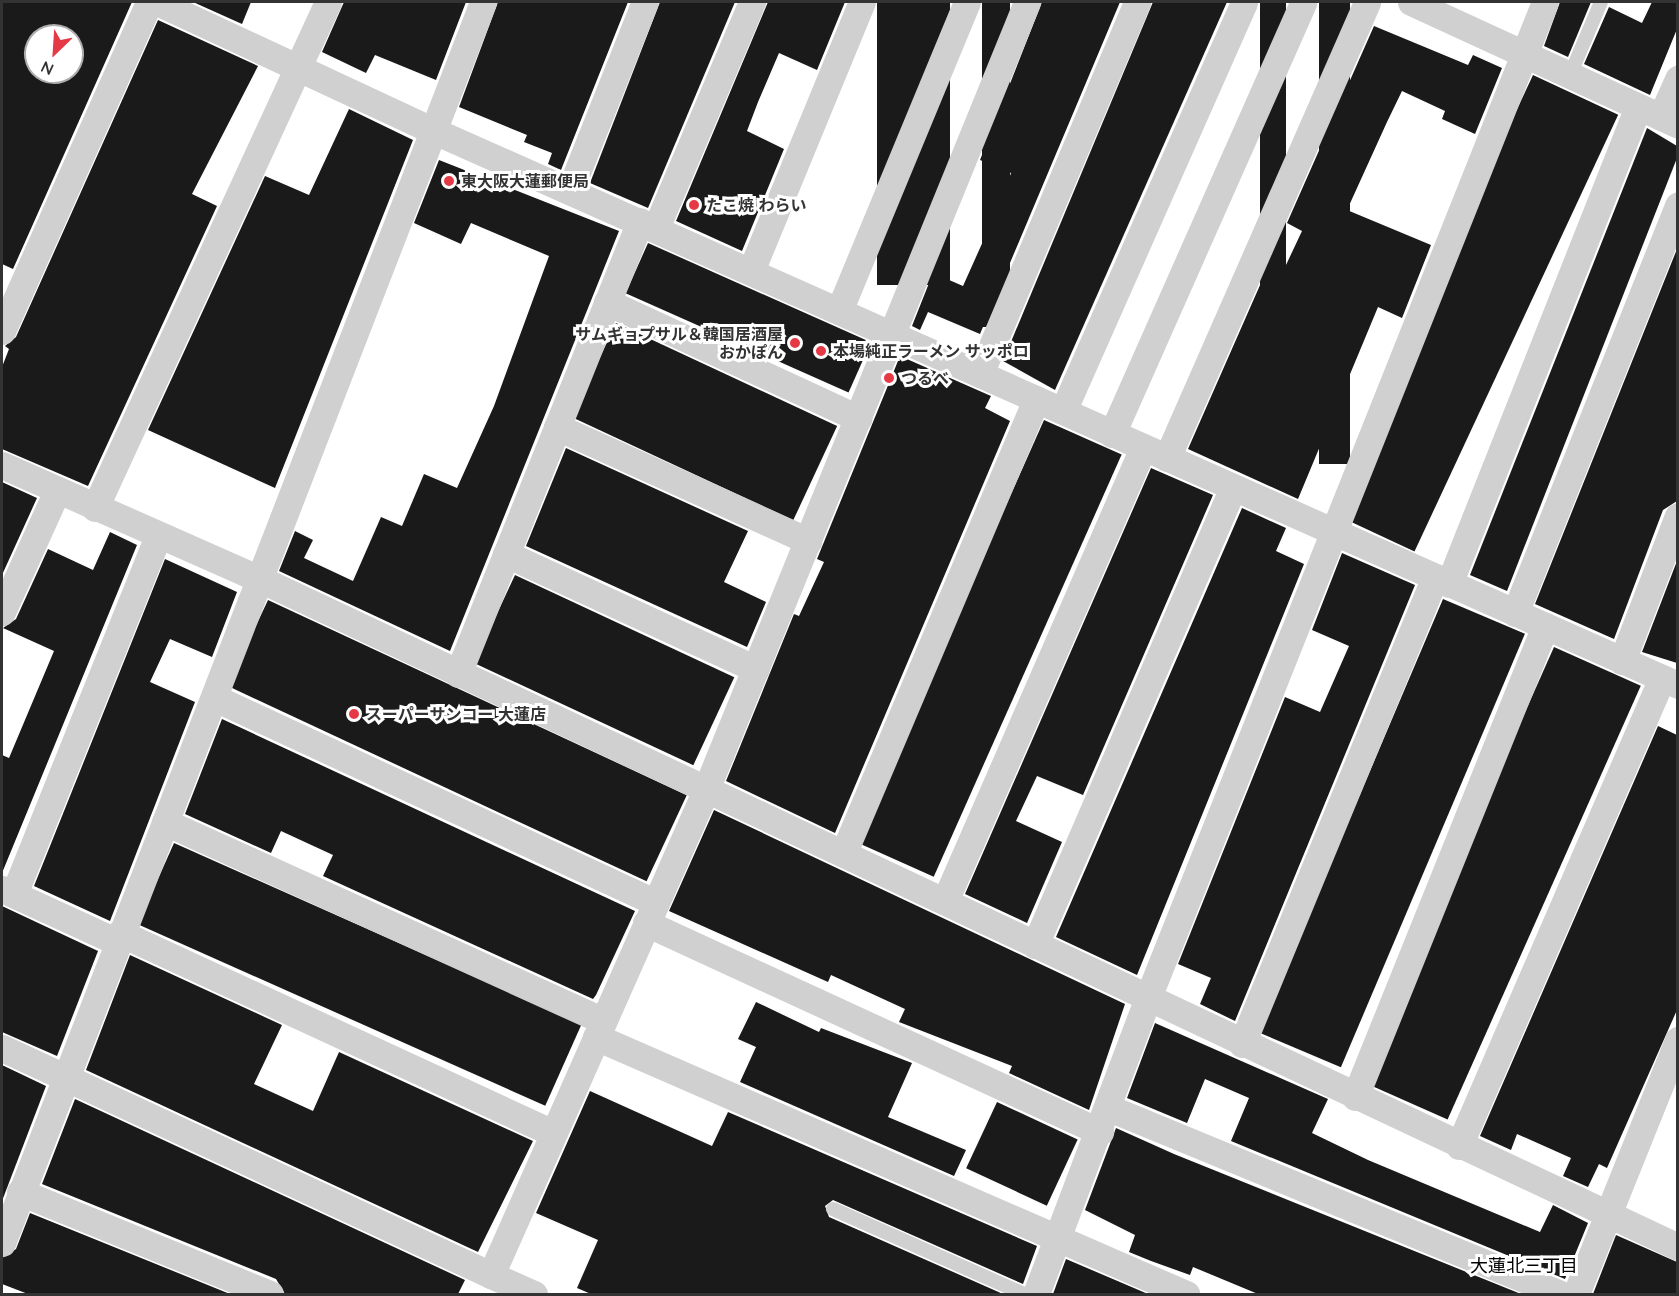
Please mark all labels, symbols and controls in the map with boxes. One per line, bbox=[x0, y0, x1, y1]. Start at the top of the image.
north arrow bbox=[24, 24, 84, 84]
text: N bbox=[38, 57, 57, 80]
place label: 東大阪大蓮郵便局 bbox=[461, 171, 589, 191]
marker: 東大阪大蓮郵便局 bbox=[442, 174, 456, 188]
place label: たこ焼 わらい bbox=[706, 195, 806, 215]
marker: たこ焼 わらい bbox=[687, 198, 701, 212]
place label: サムギョプサル＆韓国居酒屋 おかぽん bbox=[575, 324, 783, 362]
marker: サムギョプサル＆韓国居酒屋 おかぽん bbox=[788, 336, 802, 350]
place label: 本場純正ラーメン サッポロ bbox=[833, 341, 1029, 361]
marker: 本場純正ラーメン サッポロ bbox=[814, 344, 828, 358]
place label: つるべ bbox=[901, 368, 949, 388]
marker: つるべ bbox=[882, 371, 896, 385]
place label: スーパーサンコー 大蓮店 bbox=[366, 704, 546, 724]
marker: スーパーサンコー 大蓮店 bbox=[347, 707, 361, 721]
district label: 大蓮北三丁目 bbox=[1470, 1255, 1578, 1277]

